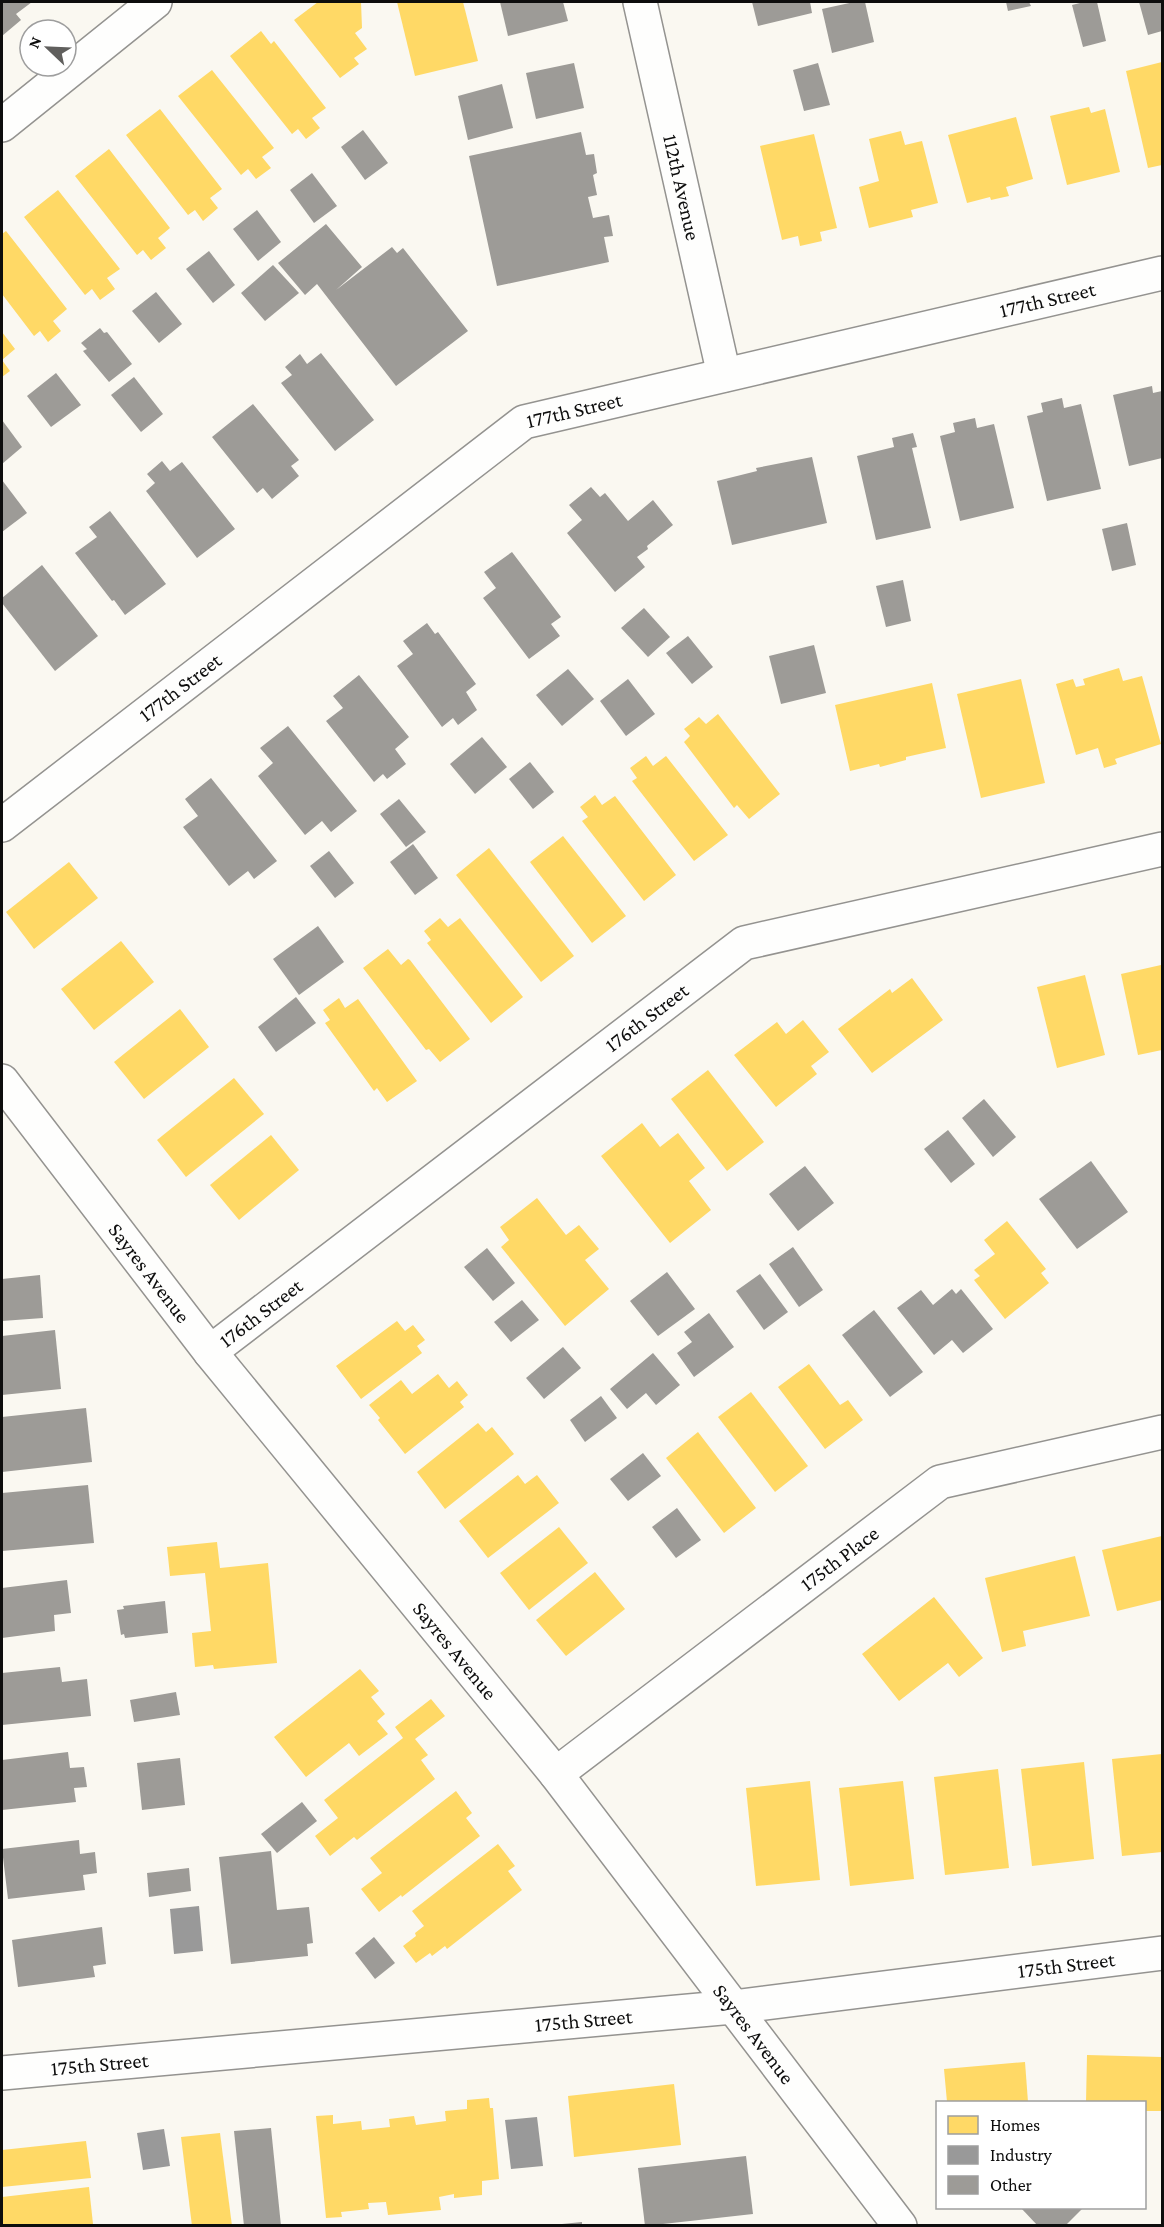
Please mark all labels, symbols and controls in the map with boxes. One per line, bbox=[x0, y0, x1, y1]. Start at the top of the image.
north arrow bbox=[18, 18, 78, 78]
text: N bbox=[25, 34, 45, 51]
street label: 112th Avenue bbox=[658, 132, 705, 243]
street label: 177th Street bbox=[997, 277, 1099, 323]
street label: 177th Street bbox=[524, 387, 625, 433]
street label: 177th Street bbox=[134, 648, 227, 727]
street label: 176th Street bbox=[600, 977, 694, 1057]
street label: Sayres Avenue bbox=[103, 1218, 195, 1328]
street label: 176th Street bbox=[214, 1273, 308, 1353]
street label: 175th Place bbox=[795, 1521, 883, 1596]
street label: Sayres Avenue bbox=[408, 1597, 502, 1705]
street label: 175th Street bbox=[1016, 1947, 1117, 1983]
street label: Sayres Avenue bbox=[708, 1979, 800, 2089]
street label: 175th Street bbox=[534, 2004, 634, 2037]
street label: 175th Street bbox=[50, 2048, 150, 2081]
legend bbox=[936, 2101, 1146, 2209]
text: Homes bbox=[990, 2115, 1040, 2135]
text: Industry bbox=[990, 2145, 1053, 2165]
text: Other bbox=[990, 2175, 1033, 2195]

